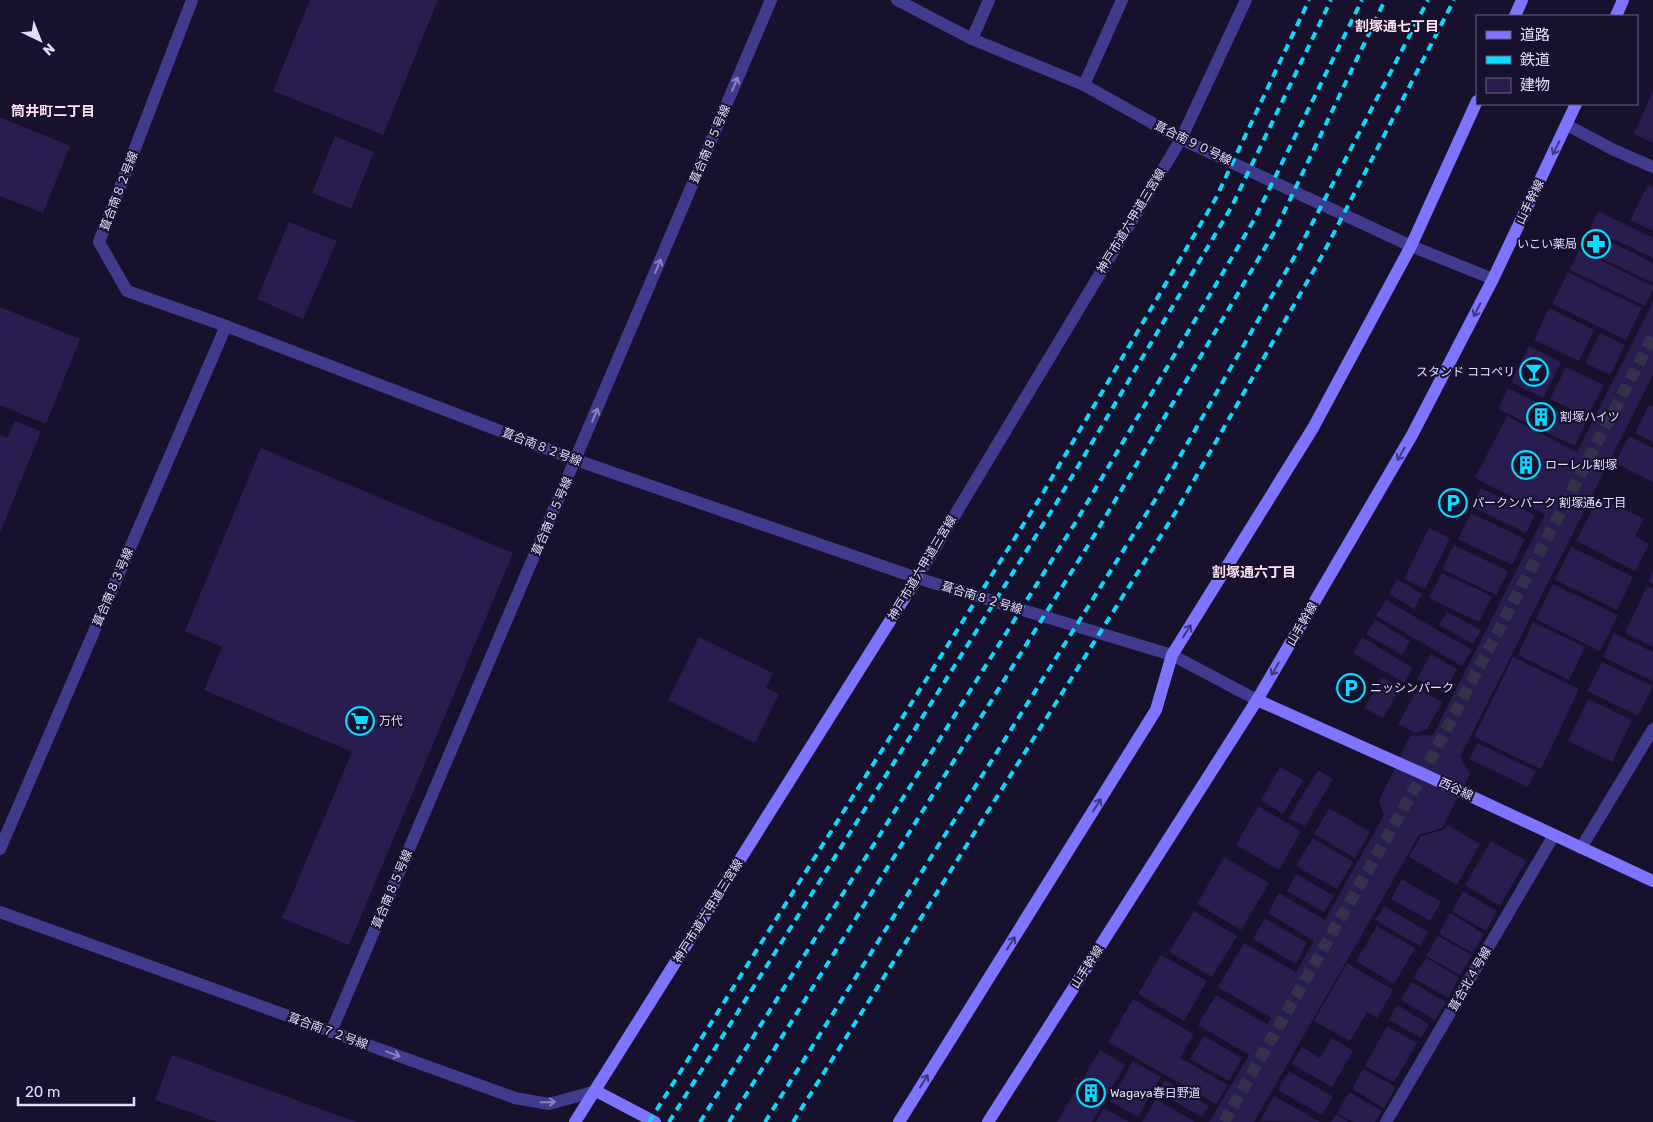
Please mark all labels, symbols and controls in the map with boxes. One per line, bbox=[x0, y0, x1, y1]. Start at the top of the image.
north arrow bbox=[15, 15, 65, 65]
legend bbox=[1476, 15, 1638, 105]
district label: 割塚通七丁目 bbox=[1355, 18, 1439, 35]
text: 道路 bbox=[1520, 26, 1550, 44]
text: N bbox=[39, 39, 58, 59]
text: 鉄道 bbox=[1520, 51, 1550, 69]
text: 建物 bbox=[1520, 76, 1550, 94]
one-way arrow bbox=[731, 77, 741, 92]
district label: 筒井町二丁目 bbox=[11, 103, 95, 120]
street label: 葺合南８５号線 bbox=[687, 103, 733, 185]
street label: 葺合南９０号線 bbox=[1152, 118, 1234, 168]
one-way arrow bbox=[1550, 140, 1560, 155]
street label: 葺合南８２号線 bbox=[97, 149, 141, 233]
street label: 神戸市道六甲道三宮線 bbox=[1094, 166, 1168, 276]
street label: 山手幹線 bbox=[1513, 177, 1547, 227]
pharmacy icon: いこい薬局 bbox=[1581, 229, 1611, 259]
place label: いこい薬局 bbox=[1517, 237, 1577, 251]
one-way arrow bbox=[654, 259, 663, 274]
one-way arrow bbox=[1472, 302, 1481, 317]
bar icon: スタンド ココペリ bbox=[1519, 357, 1549, 387]
place label: スタンド ココペリ bbox=[1416, 365, 1515, 379]
building icon: 割塚ハイツ bbox=[1526, 402, 1556, 432]
one-way arrow bbox=[590, 408, 600, 423]
place label: 割塚ハイツ bbox=[1560, 410, 1620, 424]
street label: 葺合南８２号線 bbox=[500, 425, 584, 469]
one-way arrow bbox=[1396, 446, 1406, 460]
building icon: ローレル割塚 bbox=[1511, 450, 1541, 480]
place label: ローレル割塚 bbox=[1545, 458, 1617, 472]
street label: 葺合南８５号線 bbox=[529, 475, 575, 557]
parking icon: パークンパーク 割塚通6丁目 bbox=[1438, 488, 1468, 518]
place label: パークンパーク 割塚通6丁目 bbox=[1472, 496, 1626, 510]
street label: 神戸市道六甲道三宮線 bbox=[885, 513, 959, 623]
street label: 葺合南８３号線 bbox=[90, 546, 136, 628]
district label: 割塚通六丁目 bbox=[1212, 564, 1296, 581]
street label: 葺合南８２号線 bbox=[940, 579, 1024, 617]
street label: 山手幹線 bbox=[1284, 600, 1320, 648]
one-way arrow bbox=[1181, 624, 1192, 638]
one-way arrow bbox=[1270, 662, 1280, 677]
parking icon: ニッシンパーク bbox=[1336, 673, 1366, 703]
place label: ニッシンパーク bbox=[1370, 681, 1454, 695]
supermarket icon: 万代 bbox=[345, 706, 375, 736]
place label: 万代 bbox=[379, 714, 403, 728]
street label: 西谷線 bbox=[1437, 775, 1475, 803]
one-way arrow bbox=[1091, 798, 1102, 812]
street label: 葺合南８５号線 bbox=[369, 848, 415, 930]
street label: 神戸市道六甲道三宮線 bbox=[670, 856, 746, 966]
one-way arrow bbox=[1006, 936, 1016, 950]
street label: 山手幹線 bbox=[1068, 943, 1106, 991]
street label: 葺合北４号線 bbox=[1446, 944, 1494, 1014]
street label: 葺合南７２号線 bbox=[286, 1010, 370, 1052]
one-way arrow bbox=[385, 1050, 401, 1059]
scale bar bbox=[18, 1074, 134, 1106]
one-way arrow bbox=[920, 1074, 930, 1088]
building icon: Wagaya春日野道 bbox=[1076, 1078, 1106, 1108]
text: 20 m bbox=[25, 1083, 60, 1101]
place label: Wagaya春日野道 bbox=[1110, 1086, 1201, 1100]
one-way arrow bbox=[539, 1097, 555, 1107]

